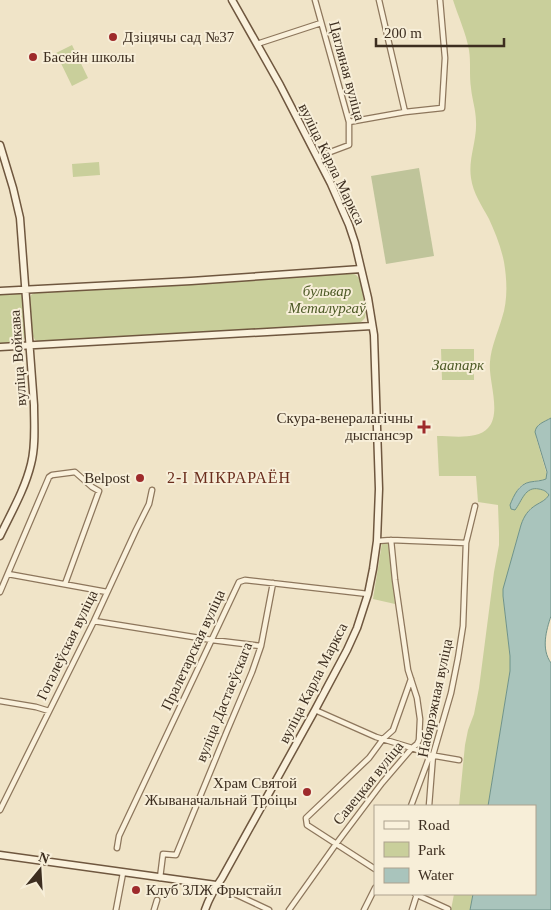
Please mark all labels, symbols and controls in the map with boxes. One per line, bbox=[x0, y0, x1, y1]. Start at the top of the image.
scale bar bbox=[376, 15, 504, 47]
street label: Цагляная вуліца bbox=[326, 19, 368, 123]
text: 200 m bbox=[384, 25, 422, 41]
place label: Дзіцячы сад №37 bbox=[123, 29, 235, 45]
marker: Дзіцячы сад №37 bbox=[107, 31, 119, 43]
place label: Басейн школы bbox=[43, 49, 135, 65]
marker: Басейн школы bbox=[27, 51, 39, 63]
street label: вуліца Карла Маркса bbox=[296, 101, 369, 228]
park label: бульвар Металургаў bbox=[287, 283, 367, 316]
street label: вуліца Войкава bbox=[7, 309, 29, 407]
park label: Заапарк bbox=[432, 357, 485, 373]
place label: Скура-венералагічны дыспансэр bbox=[277, 410, 413, 443]
marker: Скура-венералагічны дыспансэр bbox=[417, 420, 431, 434]
district label: 2-І МІКРАРАЁН bbox=[167, 469, 291, 486]
place label: Belpost bbox=[84, 470, 131, 486]
marker: Belpost bbox=[134, 472, 146, 484]
street label: Гогалеўская вуліца bbox=[33, 587, 101, 703]
street label: Пралетарская вуліца bbox=[158, 587, 228, 713]
street label: вуліца Карла Маркса bbox=[276, 620, 350, 746]
street label: Набярэжная вуліца bbox=[415, 637, 455, 759]
street label: вуліца Дастаеўскага bbox=[193, 639, 255, 764]
street label: Савецкая вуліца bbox=[330, 738, 407, 828]
place label: Храм Святой Жываначальнай Троіцы bbox=[145, 775, 297, 808]
marker: Храм Святой Жываначальнай Троіцы bbox=[301, 786, 313, 798]
legend bbox=[374, 805, 536, 895]
text: Road bbox=[418, 817, 450, 833]
text: Park bbox=[418, 842, 446, 858]
north arrow bbox=[15, 845, 65, 895]
text: N bbox=[37, 849, 51, 867]
text: Water bbox=[418, 867, 453, 883]
place label: Клуб ЗЛЖ Фрыстайл bbox=[146, 882, 282, 898]
marker: Клуб ЗЛЖ Фрыстайл bbox=[130, 884, 142, 896]

